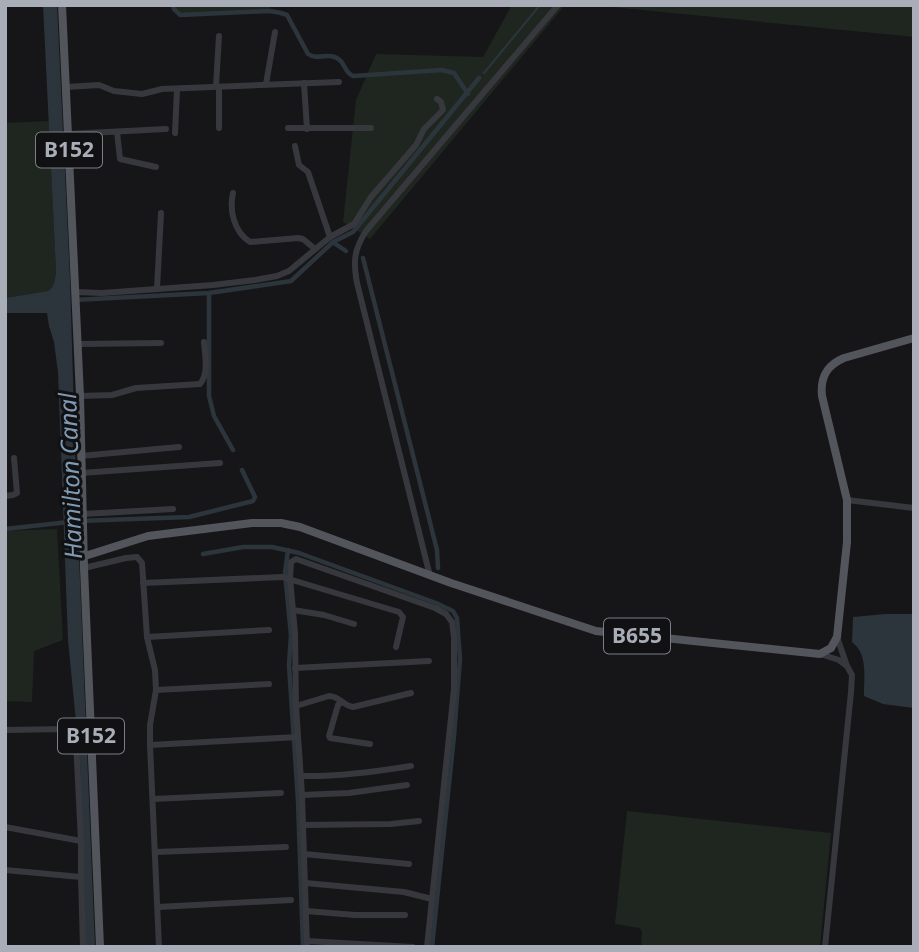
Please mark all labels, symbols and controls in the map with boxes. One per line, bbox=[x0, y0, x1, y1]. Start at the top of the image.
road number: B152 bbox=[36, 132, 102, 168]
water label: Hamilton Canal bbox=[50, 392, 89, 560]
road number: B655 bbox=[604, 618, 670, 654]
road number: B152 bbox=[58, 718, 124, 754]

